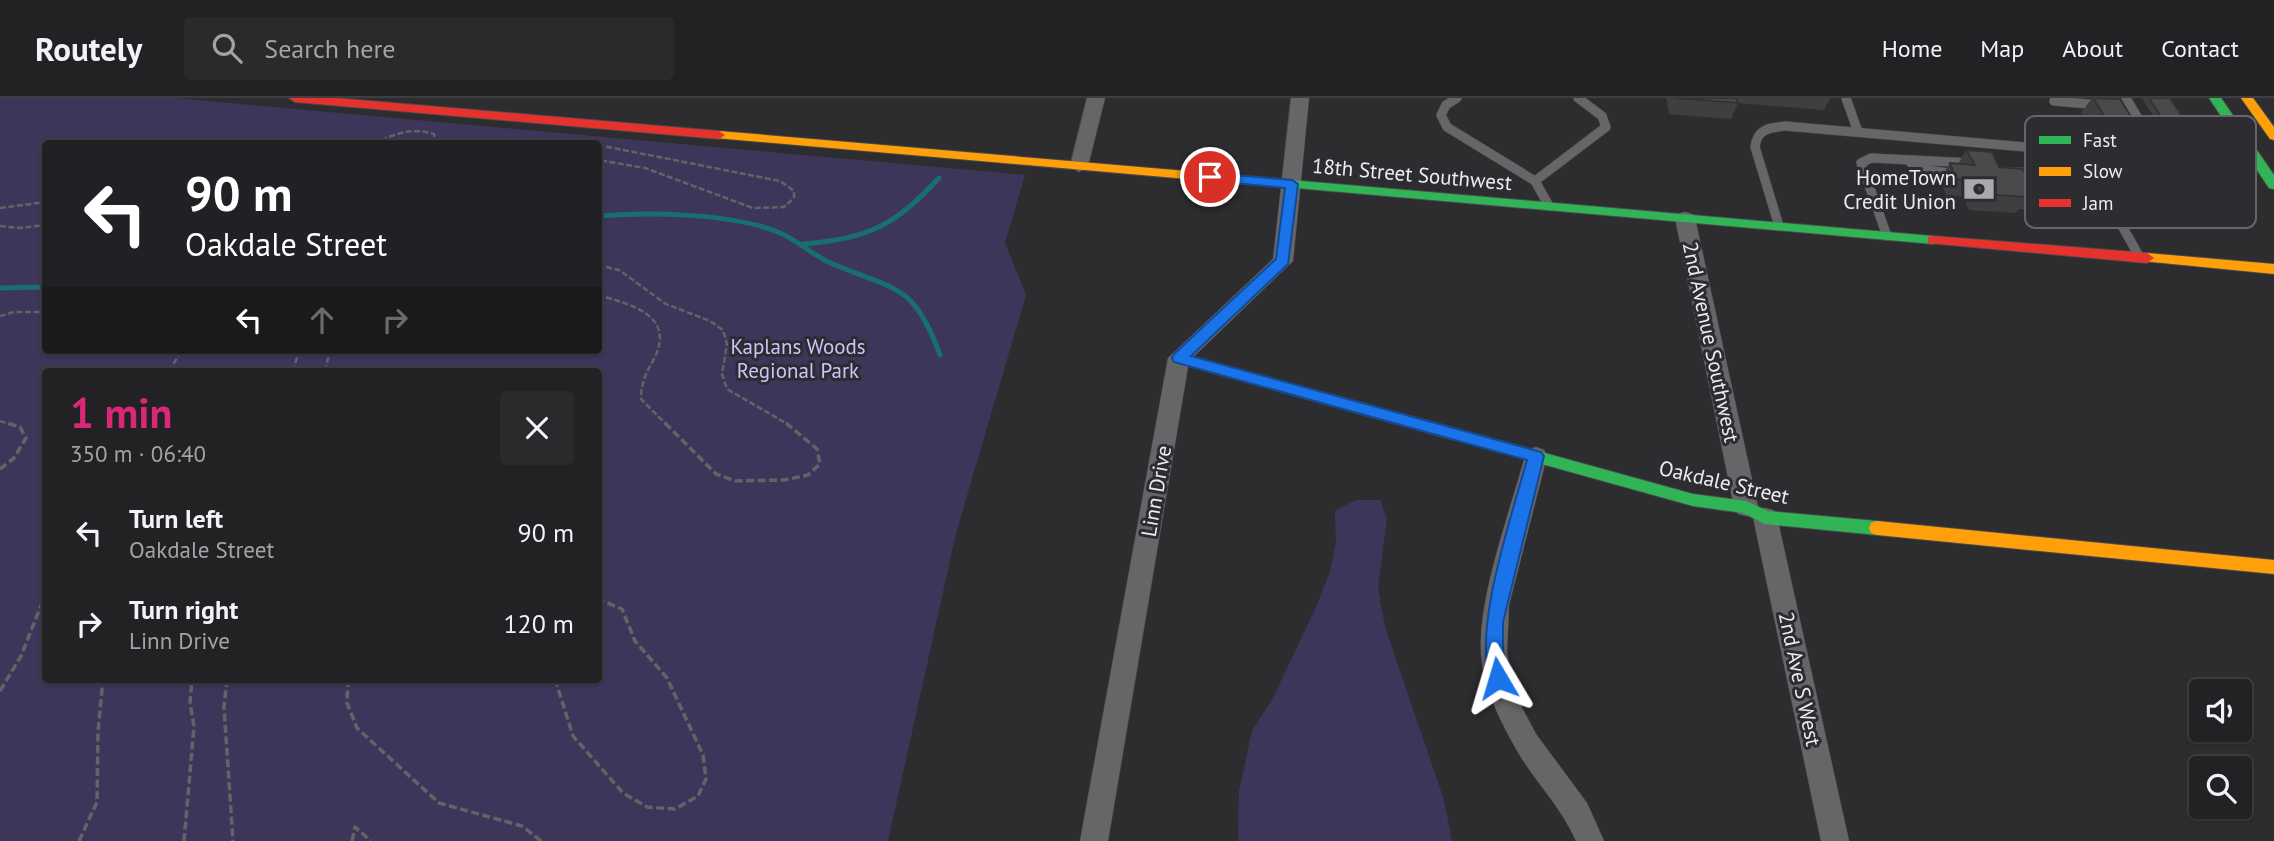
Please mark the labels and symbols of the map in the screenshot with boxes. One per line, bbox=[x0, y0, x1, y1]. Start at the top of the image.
legend bbox=[2025, 116, 2256, 228]
text: Fast bbox=[2083, 128, 2117, 152]
pin bbox=[1180, 147, 1240, 207]
street label: 18th Street Southwest bbox=[1311, 152, 1513, 196]
text: Slow bbox=[2083, 159, 2123, 183]
place label: HomeTown Credit Union bbox=[1843, 164, 1956, 215]
bank icon: HomeTown Credit Union bbox=[1962, 172, 1996, 206]
text: Jam bbox=[2082, 191, 2113, 215]
street label: 2nd Avenue Southwest bbox=[1677, 239, 1745, 445]
park label: Kaplans Woods Regional Park bbox=[730, 333, 866, 384]
street label: Linn Drive bbox=[1135, 443, 1177, 539]
street label: Oakdale Street bbox=[1656, 454, 1792, 510]
street label: 2nd Ave S West bbox=[1773, 609, 1827, 749]
position arrow bbox=[1461, 641, 1535, 715]

